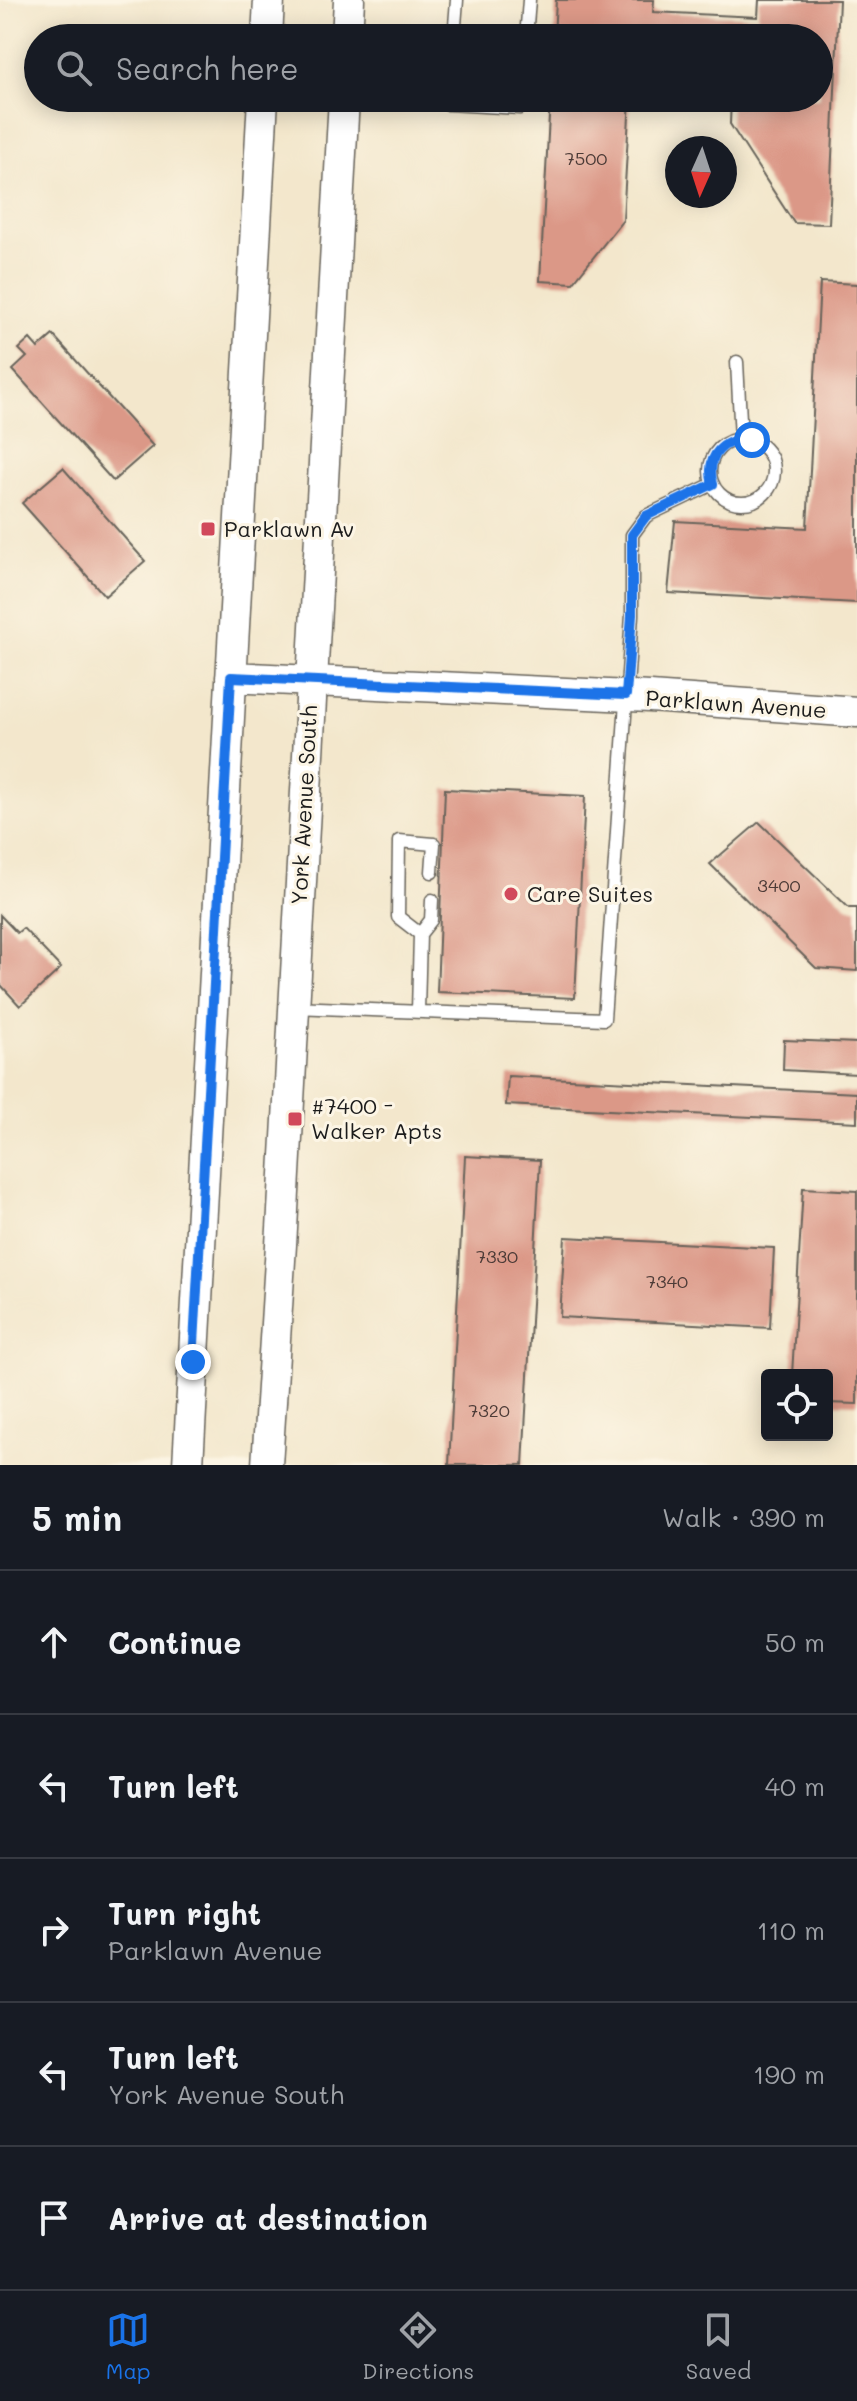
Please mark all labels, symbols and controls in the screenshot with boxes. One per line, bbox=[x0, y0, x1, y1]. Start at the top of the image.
search box bbox=[24, 24, 833, 112]
icon: search bbox=[52, 46, 96, 90]
text: Search here bbox=[116, 48, 299, 88]
north arrow bbox=[665, 136, 737, 208]
house number: 7500 bbox=[565, 146, 607, 170]
route start bbox=[734, 422, 770, 458]
place label: Parklawn Av bbox=[224, 514, 354, 543]
marker: Parklawn Av bbox=[199, 520, 217, 538]
street label: Parklawn Avenue bbox=[644, 683, 828, 724]
street label: York Avenue South bbox=[284, 704, 323, 906]
house number: 3400 bbox=[757, 873, 801, 897]
place label: Care Suites bbox=[527, 879, 653, 908]
marker: Care Suites bbox=[502, 885, 520, 903]
place label: #7400 - Walker Apts bbox=[311, 1091, 442, 1145]
marker: #7400 - Walker Apts bbox=[286, 1110, 304, 1128]
house number: 7330 bbox=[476, 1244, 518, 1268]
house number: 7340 bbox=[646, 1269, 688, 1293]
route end bbox=[175, 1344, 211, 1380]
map controls bbox=[761, 1369, 833, 1441]
button: locate bbox=[761, 1369, 833, 1441]
house number: 7320 bbox=[468, 1398, 510, 1422]
text: 5 min bbox=[32, 1495, 122, 1540]
text: Walk · 390 m bbox=[662, 1500, 825, 1534]
icon: ahead bbox=[32, 1620, 76, 1664]
text: Continue bbox=[108, 1622, 241, 1662]
text: 50 m bbox=[765, 1625, 825, 1659]
icon: left bbox=[32, 1764, 76, 1808]
text: Turn left bbox=[108, 1766, 239, 1806]
text: 40 m bbox=[765, 1769, 825, 1803]
text: Turn right bbox=[108, 1893, 261, 1933]
icon: right bbox=[32, 1908, 76, 1952]
text: 110 m bbox=[757, 1913, 825, 1947]
text: Parklawn Avenue bbox=[108, 1933, 323, 1967]
text: Turn left bbox=[108, 2037, 239, 2077]
icon: left bbox=[32, 2052, 76, 2096]
text: 190 m bbox=[753, 2057, 825, 2091]
text: York Avenue South bbox=[108, 2077, 344, 2111]
icon: arrive bbox=[32, 2196, 76, 2240]
text: Arrive at destination bbox=[108, 2198, 428, 2238]
tab: Map bbox=[106, 2308, 151, 2385]
tab: Directions bbox=[362, 2308, 474, 2385]
tab: Saved bbox=[686, 2308, 751, 2385]

